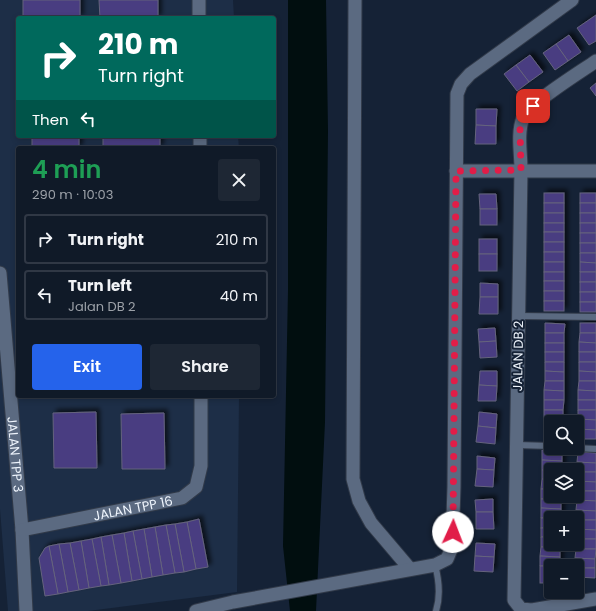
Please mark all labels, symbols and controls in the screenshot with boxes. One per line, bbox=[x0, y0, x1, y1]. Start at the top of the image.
text: 210 m bbox=[98, 25, 178, 64]
icon: right bbox=[32, 32, 84, 84]
text: Turn right bbox=[98, 63, 184, 88]
pin bbox=[516, 89, 550, 123]
icon: arrive bbox=[522, 95, 544, 117]
icon: left bbox=[77, 108, 99, 130]
text: Then bbox=[32, 109, 69, 130]
text: 4 min bbox=[32, 153, 101, 186]
button: close bbox=[218, 159, 260, 201]
text: 290 m · 10:03 bbox=[32, 185, 113, 204]
icon: right bbox=[34, 228, 56, 250]
text: Turn right bbox=[68, 229, 144, 250]
text: 210 m bbox=[216, 229, 258, 250]
text: Turn left bbox=[68, 275, 132, 296]
icon: left bbox=[34, 284, 56, 306]
text: 40 m bbox=[220, 285, 258, 306]
text: Jalan DB 2 bbox=[68, 297, 136, 316]
street label: JALAN DB 2 bbox=[508, 320, 528, 392]
button: Exit bbox=[32, 344, 142, 390]
button: Share bbox=[150, 344, 260, 390]
map controls bbox=[544, 415, 584, 599]
button: search bbox=[544, 415, 584, 455]
street label: JALAN TPP 3 bbox=[3, 416, 28, 493]
button: layers bbox=[544, 463, 584, 503]
street label: JALAN TPP 16 bbox=[91, 491, 174, 525]
position arrow bbox=[432, 511, 474, 553]
button: + bbox=[544, 511, 584, 551]
button: − bbox=[544, 559, 584, 599]

